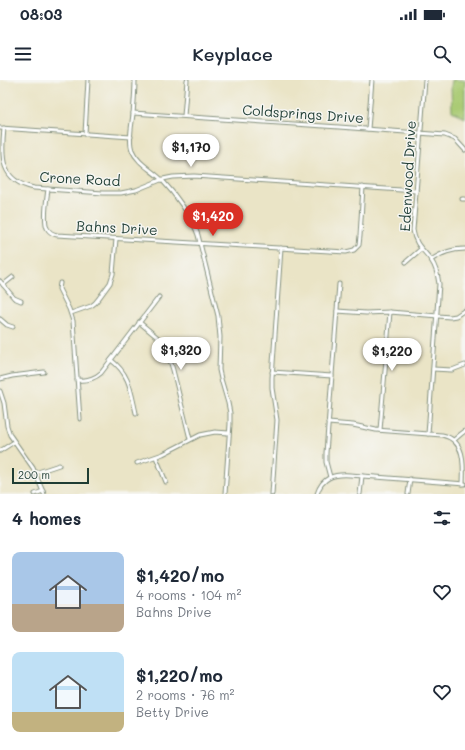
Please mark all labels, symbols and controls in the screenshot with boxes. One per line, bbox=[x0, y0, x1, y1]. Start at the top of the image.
text: 08:03 bbox=[20, 4, 62, 24]
text: Keyplace bbox=[192, 42, 273, 66]
icon: menu bbox=[12, 43, 34, 65]
icon: search bbox=[431, 43, 453, 65]
street label: Coldsprings Drive bbox=[242, 100, 364, 127]
street label: Edenwood Drive bbox=[395, 120, 420, 232]
pin: $1,170 bbox=[158, 134, 224, 168]
text: $1,170 bbox=[171, 138, 211, 155]
street label: Crone Road bbox=[39, 167, 121, 190]
pin: $1,420 bbox=[180, 203, 246, 237]
text: $1,420 bbox=[192, 207, 234, 224]
street label: Bahns Drive bbox=[76, 216, 158, 239]
pin: $1,320 bbox=[148, 337, 214, 371]
pin: $1,220 bbox=[359, 338, 425, 372]
text: $1,320 bbox=[160, 341, 202, 358]
text: $1,220 bbox=[372, 342, 412, 359]
scale bar bbox=[12, 466, 89, 485]
text: 200 m bbox=[18, 467, 50, 482]
text: 4 homes bbox=[12, 507, 81, 529]
icon: filters bbox=[431, 507, 453, 529]
text: $1,420/mo bbox=[136, 564, 224, 586]
icon: home bbox=[44, 568, 92, 616]
icon: heart bbox=[431, 581, 453, 603]
text: 4 rooms · 104 m² bbox=[136, 586, 241, 603]
text: Bahns Drive bbox=[136, 603, 212, 620]
text: $1,220/mo bbox=[136, 664, 223, 686]
icon: home bbox=[44, 668, 92, 716]
icon: heart bbox=[431, 681, 453, 703]
text: 2 rooms · 76 m² bbox=[136, 686, 235, 703]
text: Betty Drive bbox=[136, 703, 209, 720]

